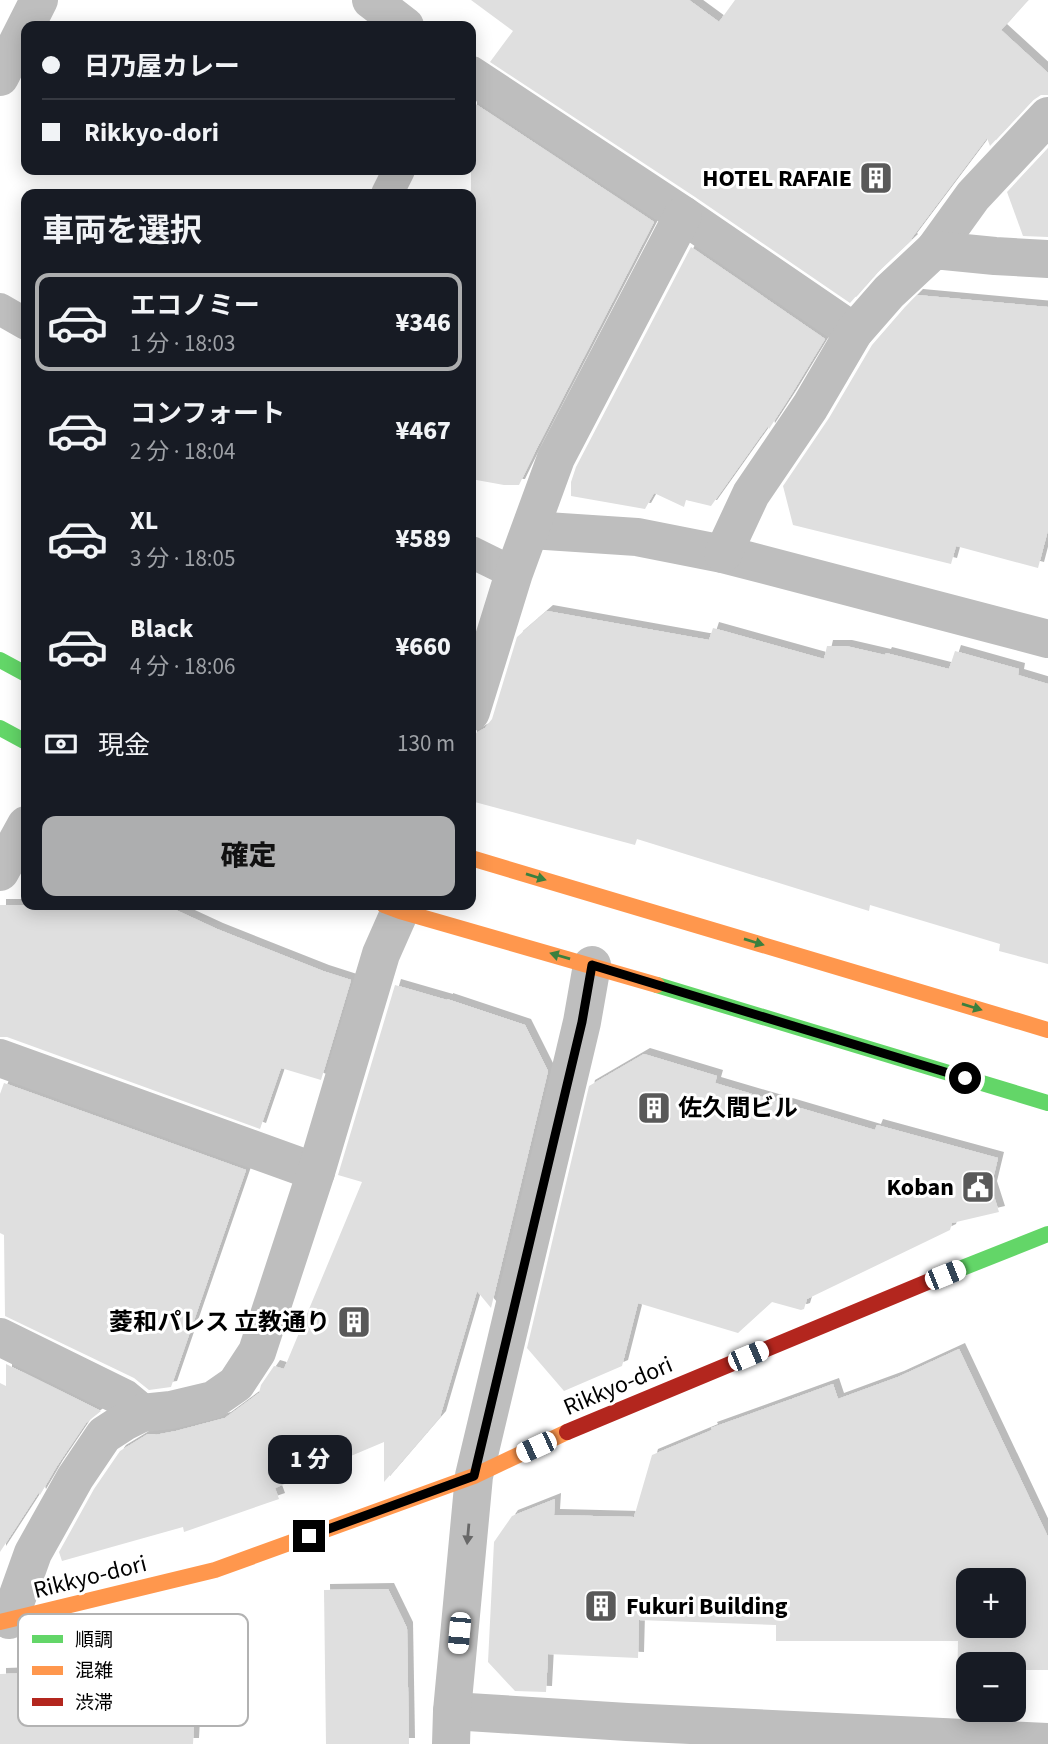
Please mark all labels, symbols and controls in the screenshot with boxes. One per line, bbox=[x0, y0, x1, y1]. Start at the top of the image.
text: 日乃屋カレー bbox=[84, 48, 240, 85]
text: Rikkyo-dori bbox=[84, 114, 219, 151]
building icon: HOTEL RAFAIE bbox=[857, 159, 895, 197]
place label: HOTEL RAFAIE bbox=[702, 161, 852, 196]
text: 車両を選択 bbox=[42, 208, 202, 254]
text: エコノミー bbox=[130, 287, 260, 324]
icon: car bbox=[46, 291, 109, 354]
text: ¥346 bbox=[395, 304, 451, 341]
text: 1 分 · 18:03 bbox=[130, 327, 235, 360]
text: コンフォート bbox=[130, 395, 285, 432]
icon: car bbox=[46, 399, 109, 462]
text: ¥467 bbox=[395, 412, 451, 449]
text: 2 分 · 18:04 bbox=[130, 435, 235, 468]
text: XL bbox=[130, 502, 158, 539]
icon: car bbox=[46, 507, 109, 570]
text: ¥589 bbox=[395, 520, 451, 557]
text: 3 分 · 18:05 bbox=[130, 542, 235, 575]
text: Black bbox=[130, 610, 193, 647]
icon: car bbox=[46, 615, 109, 678]
text: ¥660 bbox=[395, 628, 451, 665]
text: 4 分 · 18:06 bbox=[130, 650, 235, 683]
icon: cash bbox=[42, 725, 80, 763]
text: 現金 bbox=[98, 727, 150, 764]
text: 130 m bbox=[397, 727, 455, 760]
button: 確定 bbox=[42, 816, 455, 896]
one-way arrow bbox=[526, 873, 547, 883]
one-way arrow bbox=[744, 938, 765, 948]
one-way arrow bbox=[550, 951, 571, 961]
one-way arrow bbox=[962, 1003, 983, 1013]
route start bbox=[949, 1062, 981, 1094]
building icon: 佐久間ビル bbox=[635, 1089, 673, 1127]
place label: 佐久間ビル bbox=[678, 1091, 798, 1126]
public building icon: Koban bbox=[959, 1168, 997, 1206]
place label: Koban bbox=[886, 1170, 954, 1205]
car bbox=[922, 1257, 969, 1293]
building icon: 菱和パレス 立教通り bbox=[335, 1303, 373, 1341]
place label: 菱和パレス 立教通り bbox=[109, 1305, 330, 1340]
car bbox=[725, 1338, 772, 1374]
street label: Rikkyo-dori bbox=[558, 1347, 678, 1425]
car bbox=[513, 1429, 560, 1465]
callout: 1 分 bbox=[267, 1434, 351, 1484]
text: 1 分 bbox=[290, 1443, 330, 1476]
route end bbox=[293, 1520, 325, 1552]
one-way arrow bbox=[462, 1523, 473, 1545]
street label: Rikkyo-dori bbox=[30, 1546, 150, 1608]
map controls bbox=[956, 1568, 1026, 1722]
button: + bbox=[956, 1568, 1026, 1638]
building icon: Fukuri Building bbox=[582, 1587, 620, 1625]
place label: Fukuri Building bbox=[626, 1589, 788, 1624]
car bbox=[447, 1611, 472, 1655]
legend bbox=[18, 1614, 248, 1726]
text: 順調 bbox=[75, 1627, 113, 1654]
button: − bbox=[956, 1652, 1026, 1722]
text: 混雑 bbox=[75, 1658, 113, 1685]
text: 渋滞 bbox=[75, 1690, 113, 1717]

